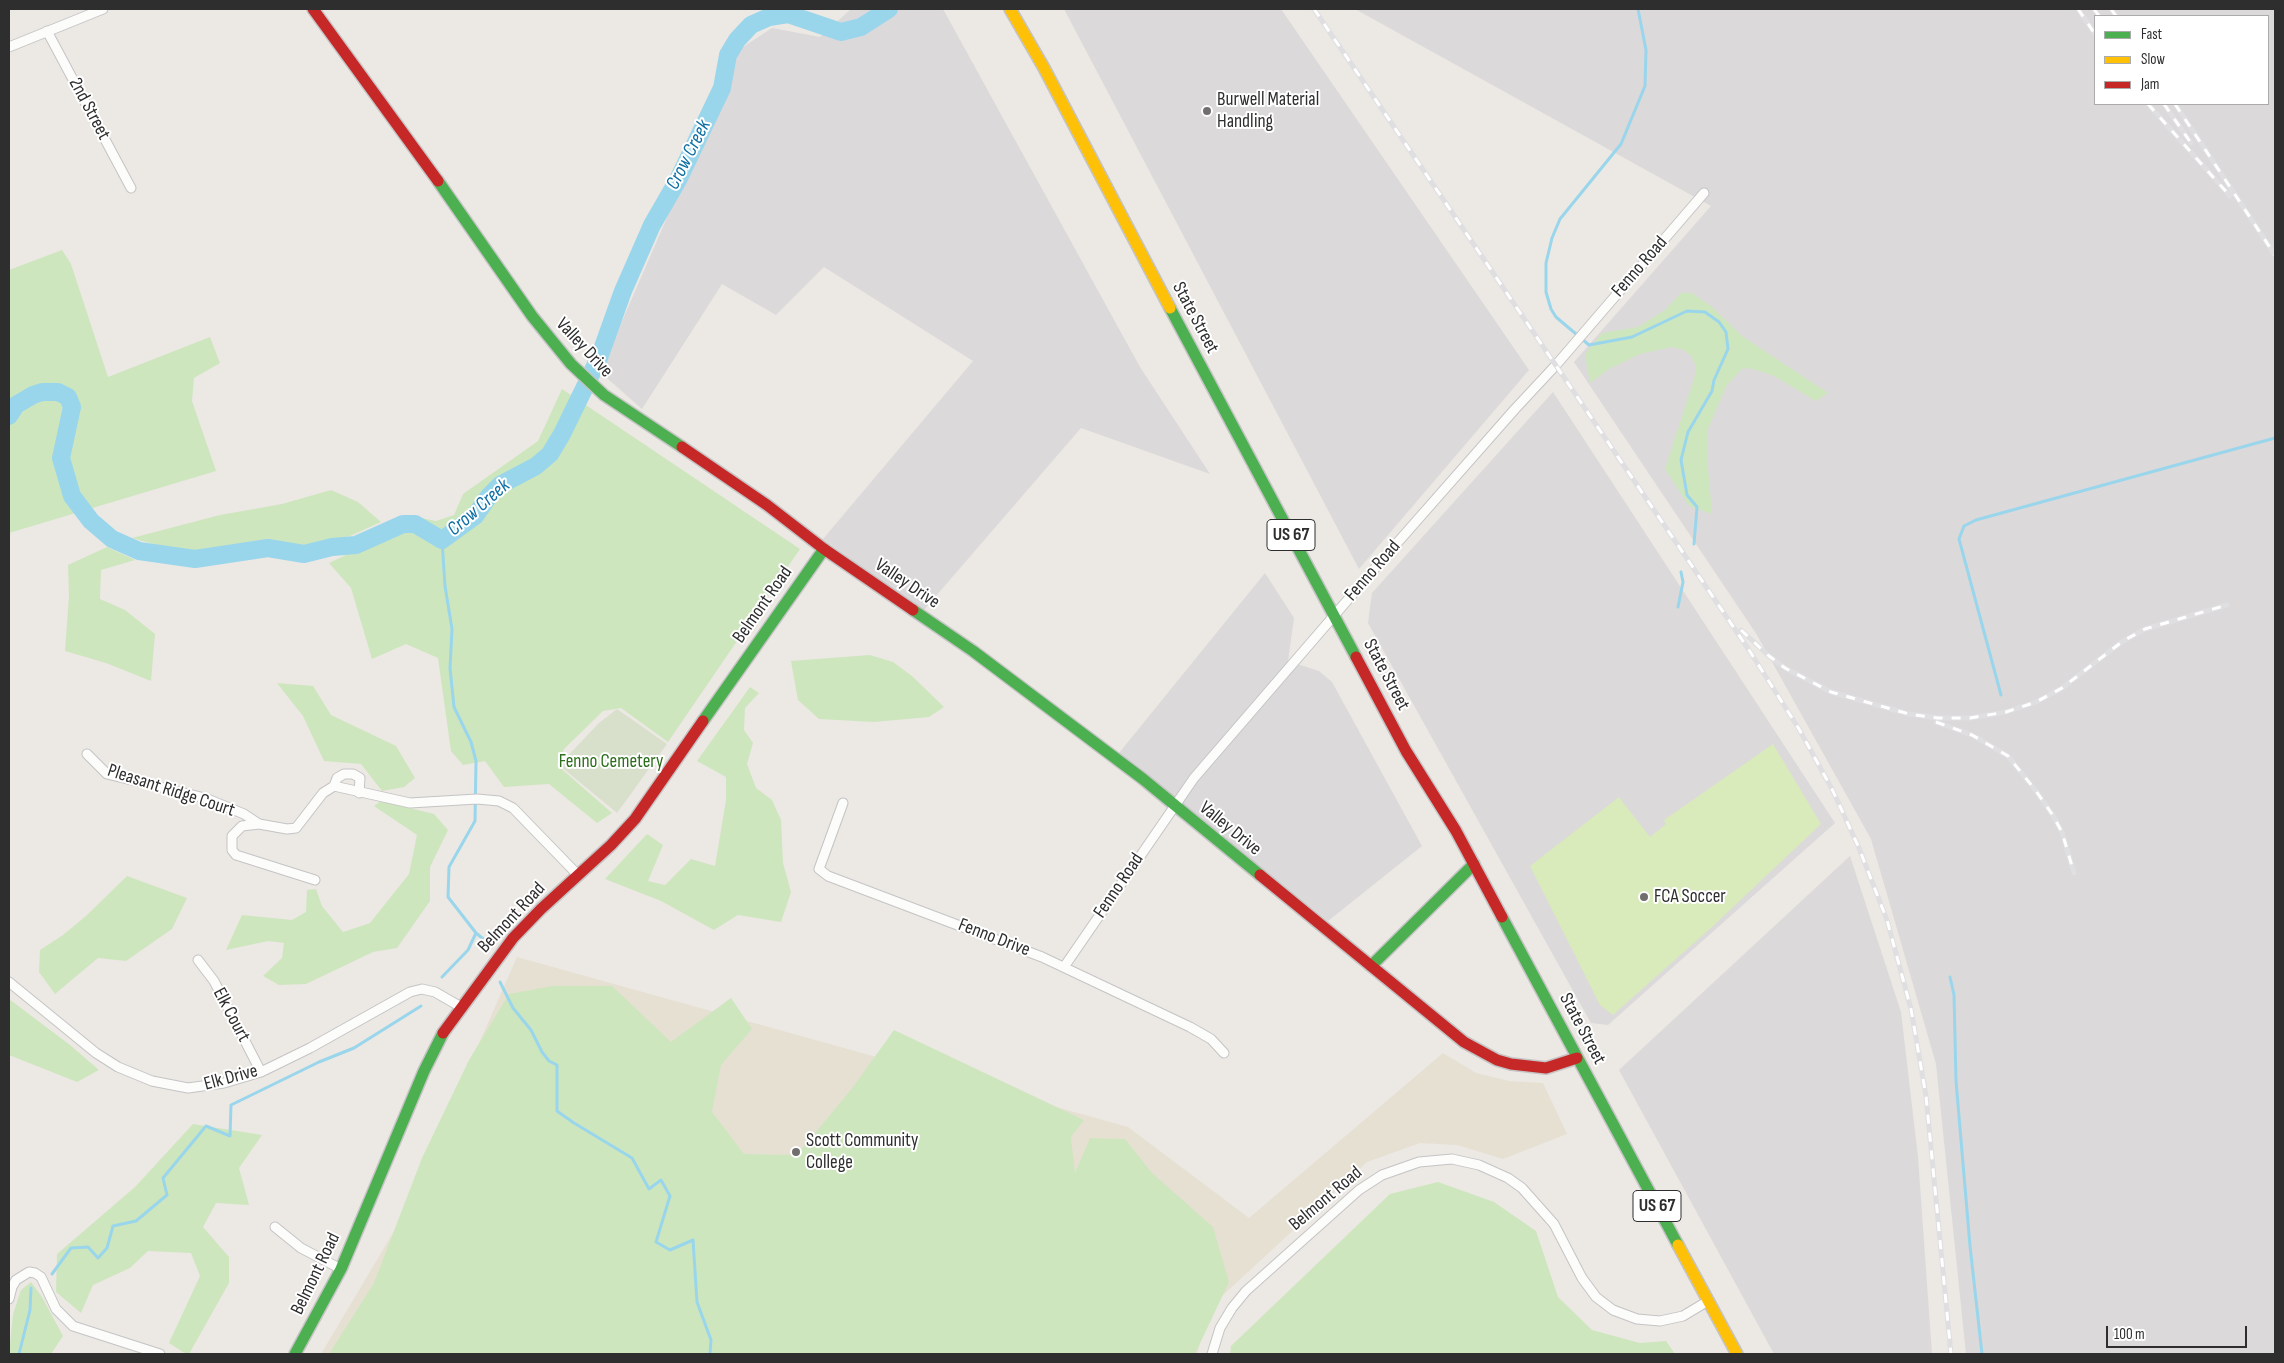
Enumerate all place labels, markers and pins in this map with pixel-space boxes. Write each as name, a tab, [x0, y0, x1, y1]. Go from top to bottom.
place label: Burwell Material Handling	[1217, 89, 1319, 133]
marker: Burwell Material Handling	[1201, 105, 1213, 117]
place label: FCA Soccer	[1654, 886, 1726, 908]
marker: FCA Soccer	[1638, 891, 1650, 903]
place label: Scott Community College	[806, 1130, 918, 1174]
marker: Scott Community College	[790, 1146, 802, 1158]

